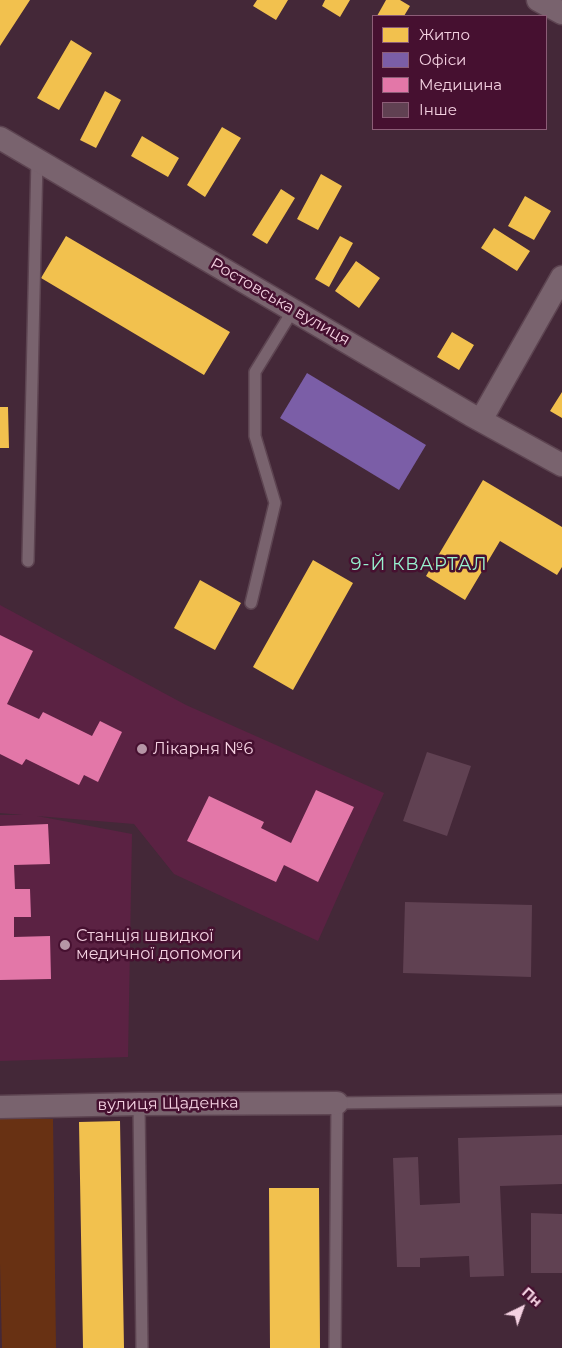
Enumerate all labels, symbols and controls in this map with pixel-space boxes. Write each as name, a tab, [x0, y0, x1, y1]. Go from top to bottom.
legend	[372, 15, 547, 130]
text: Житло	[419, 25, 470, 44]
text: Офіси	[419, 50, 466, 69]
text: Медицина	[419, 75, 502, 94]
text: Інше	[419, 100, 457, 119]
street label: Ростовська вулиця	[207, 254, 353, 350]
district label: 9-Й КВАРТАЛ	[349, 554, 489, 576]
place label: Лікарня №6	[153, 739, 253, 759]
marker: Лікарня №6	[135, 742, 149, 756]
place label: Станція швидкої медичної допомоги	[76, 926, 242, 964]
marker: Станція швидкої медичної допомоги	[58, 938, 72, 952]
street label: вулиця Щаденка	[97, 1093, 239, 1115]
north arrow	[497, 1283, 547, 1333]
text: Пн	[518, 1283, 546, 1311]

